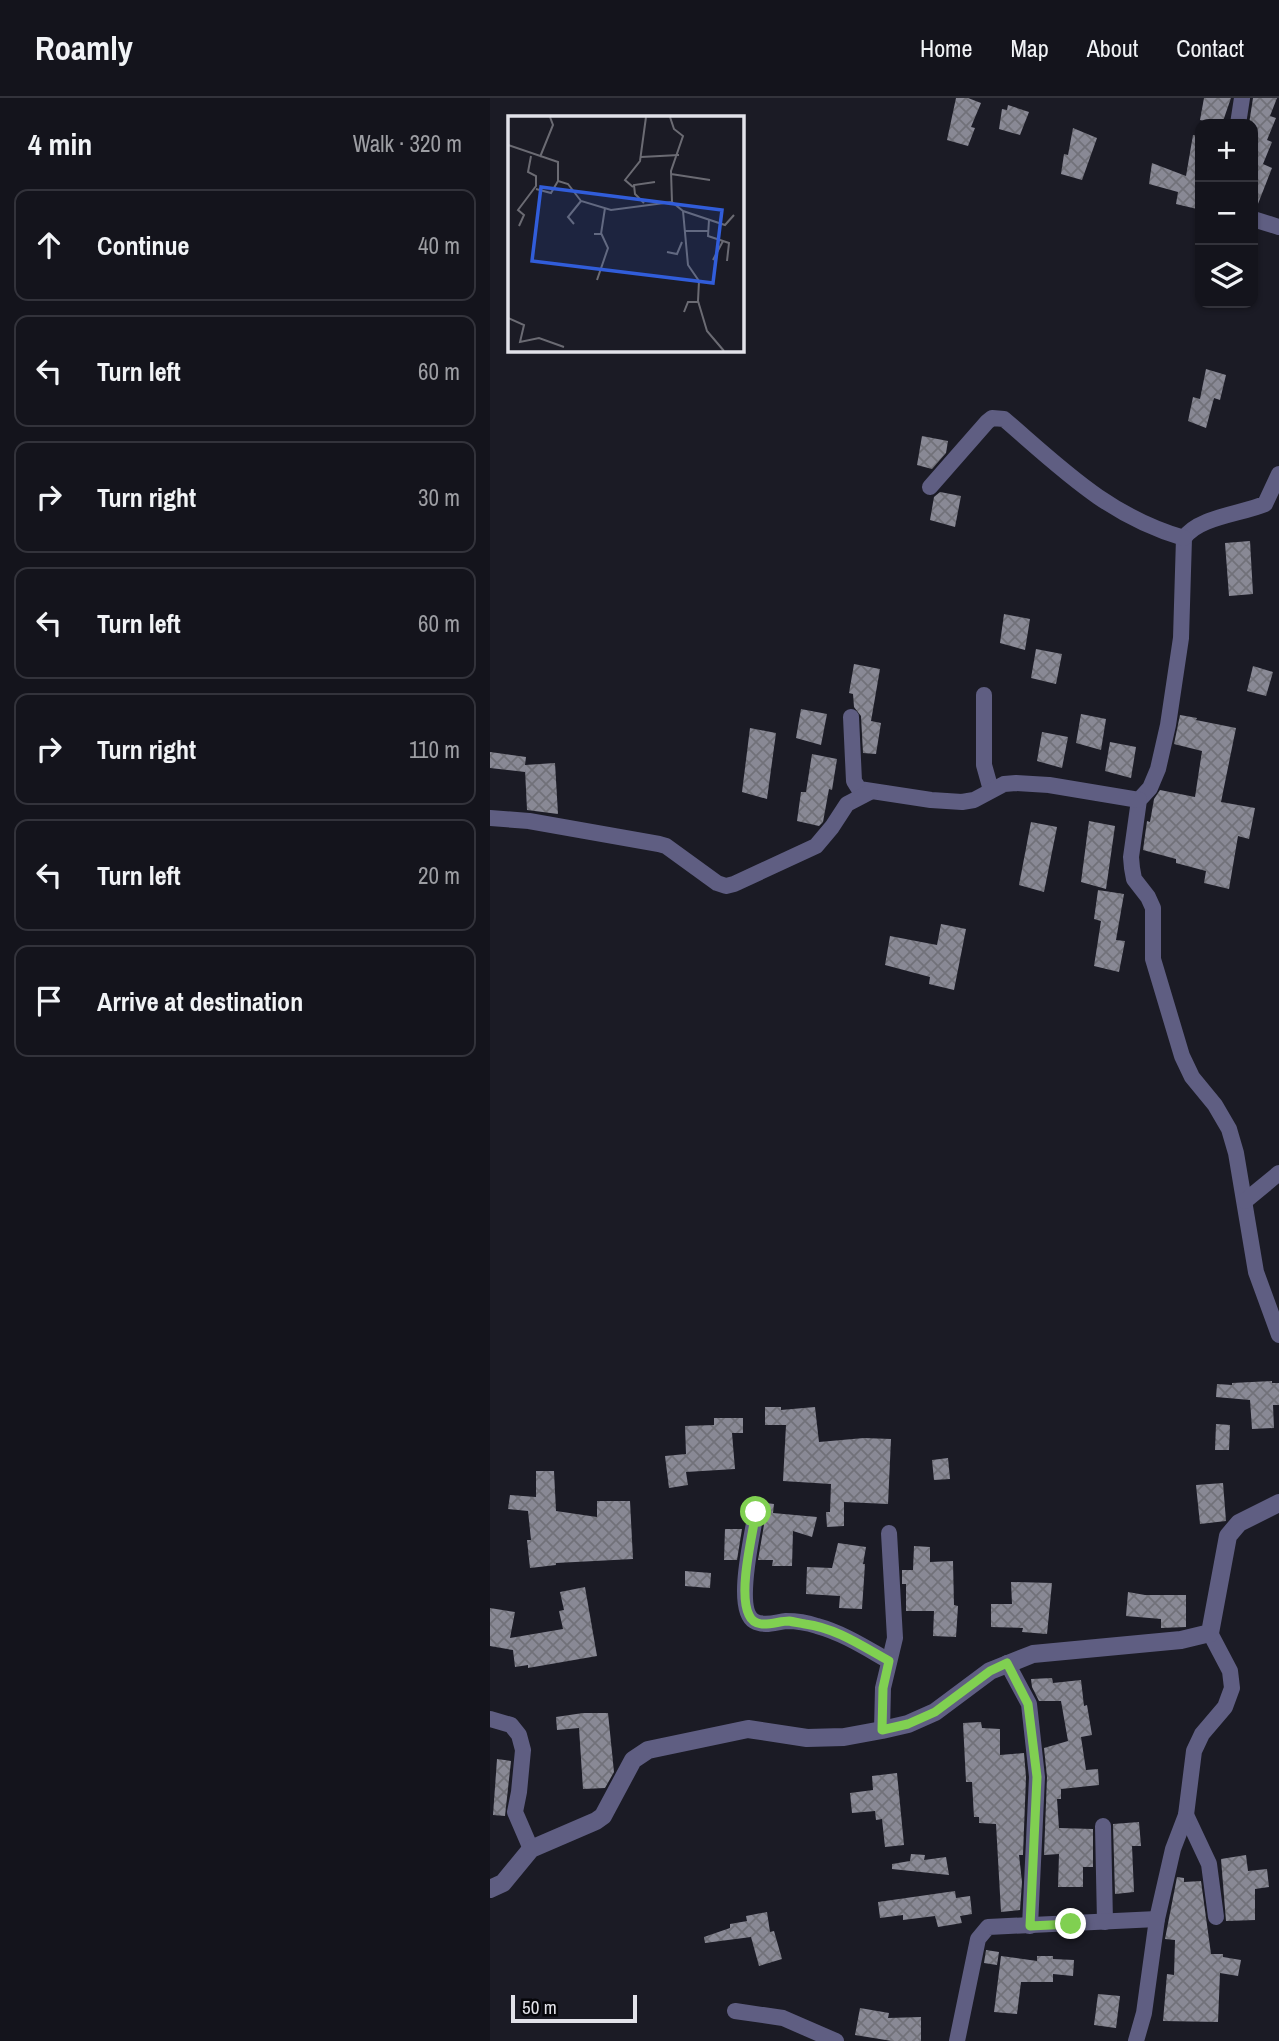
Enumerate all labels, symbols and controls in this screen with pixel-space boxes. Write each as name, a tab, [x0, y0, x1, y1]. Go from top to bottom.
text: Roamly	[35, 26, 133, 70]
text: Home	[920, 32, 972, 64]
text: Map	[1010, 32, 1049, 64]
text: About	[1087, 32, 1138, 64]
text: Contact	[1176, 32, 1244, 64]
inset map	[508, 116, 744, 352]
map controls	[1195, 119, 1258, 308]
button: +	[1195, 119, 1258, 182]
text: 4 min	[28, 124, 92, 164]
text: Walk · 320 m	[353, 128, 462, 159]
button: −	[1195, 182, 1258, 245]
icon: ahead	[30, 226, 68, 264]
text: Continue	[97, 228, 189, 263]
text: 40 m	[418, 230, 460, 261]
button: layers	[1195, 245, 1258, 308]
icon: left	[30, 352, 68, 390]
text: Turn left	[97, 354, 181, 389]
text: 60 m	[418, 356, 460, 387]
icon: right	[30, 478, 68, 516]
text: Turn right	[97, 480, 196, 515]
text: 30 m	[418, 482, 460, 513]
icon: left	[30, 604, 68, 642]
text: Turn left	[97, 606, 181, 641]
text: 60 m	[418, 608, 460, 639]
icon: right	[30, 730, 68, 768]
text: Turn right	[97, 732, 196, 767]
text: 110 m	[409, 734, 460, 765]
icon: left	[30, 856, 68, 894]
text: Turn left	[97, 858, 181, 893]
text: 20 m	[418, 860, 460, 891]
icon: arrive	[30, 982, 68, 1020]
text: Arrive at destination	[97, 984, 303, 1019]
route start	[740, 1496, 771, 1527]
route end	[1055, 1908, 1086, 1939]
scale bar	[511, 1992, 637, 2024]
text: 50 m	[522, 1994, 557, 2020]

